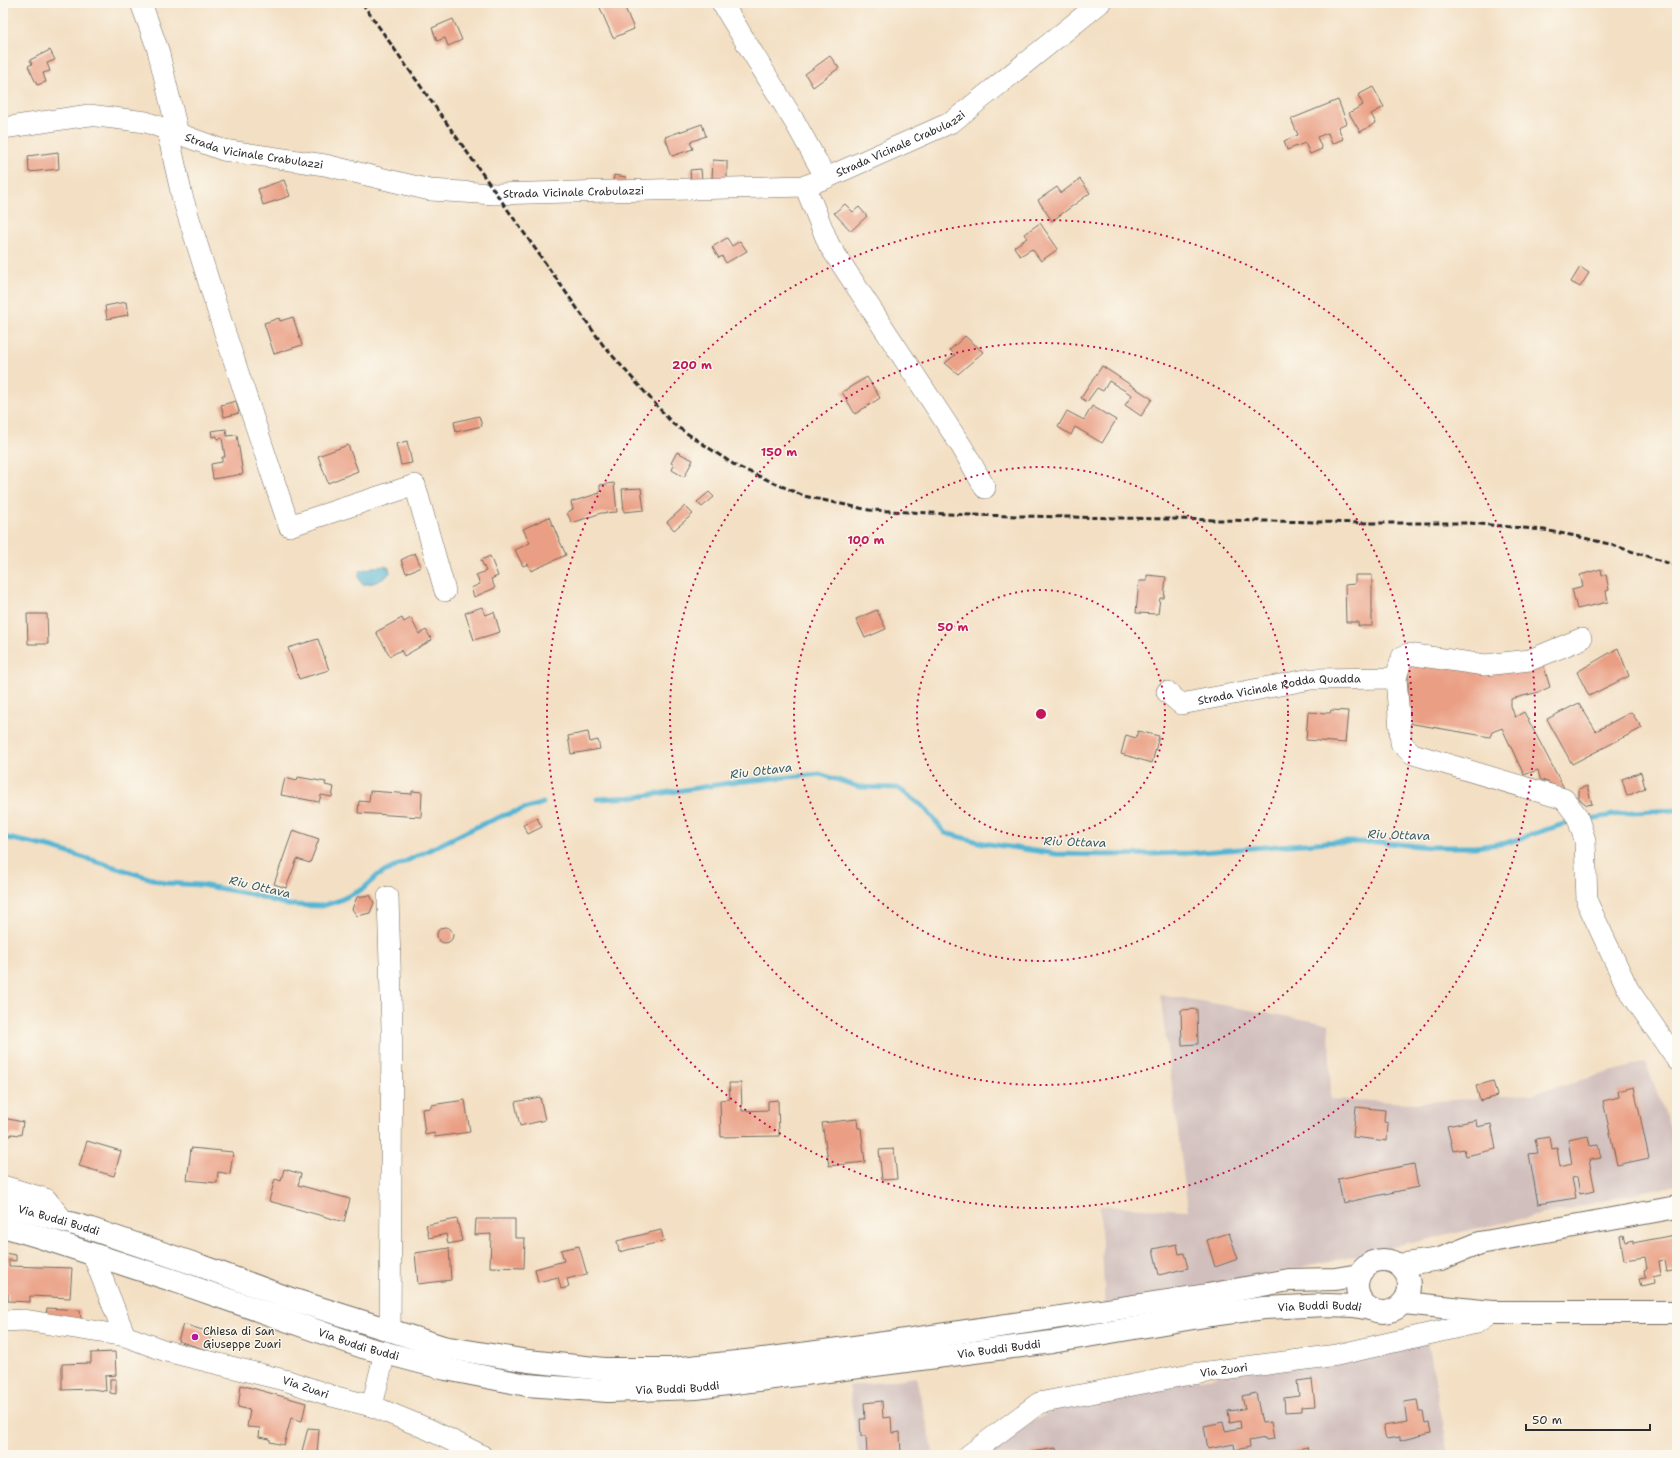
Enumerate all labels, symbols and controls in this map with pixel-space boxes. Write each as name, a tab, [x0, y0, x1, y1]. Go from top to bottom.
street label: Strada Vicinale Crabulazzi	[833, 107, 968, 180]
street label: Strada Vicinale Crabulazzi	[183, 129, 324, 172]
street label: Strada Vicinale Crabulazzi	[503, 183, 644, 201]
text: 200 m	[672, 357, 712, 373]
text: 150 m	[761, 444, 797, 460]
text: 100 m	[848, 532, 885, 548]
text: 50 m	[938, 619, 969, 635]
street label: Strada Vicinale Rodda Quadda	[1196, 671, 1361, 708]
centre of rings	[1034, 707, 1048, 721]
water label: Riu Ottava	[729, 759, 793, 783]
water label: Riu Ottava	[1367, 826, 1431, 844]
water label: Riu Ottava	[1043, 833, 1107, 851]
water label: Riu Ottava	[228, 872, 292, 902]
street label: Via Buddi Buddi	[16, 1201, 102, 1239]
street label: Via Buddi Buddi	[1277, 1297, 1363, 1315]
place label: Chiesa di San Giuseppe Zuari	[203, 1324, 281, 1352]
street label: Via Buddi Buddi	[316, 1324, 401, 1364]
marker: Chiesa di San Giuseppe Zuari	[190, 1332, 200, 1342]
street label: Via Buddi Buddi	[956, 1336, 1042, 1362]
street label: Via Zuari	[1199, 1359, 1249, 1380]
street label: Via Zuari	[281, 1372, 331, 1402]
street label: Via Buddi Buddi	[635, 1378, 720, 1398]
scale bar	[1526, 1406, 1650, 1432]
text: 50 m	[1532, 1412, 1562, 1428]

